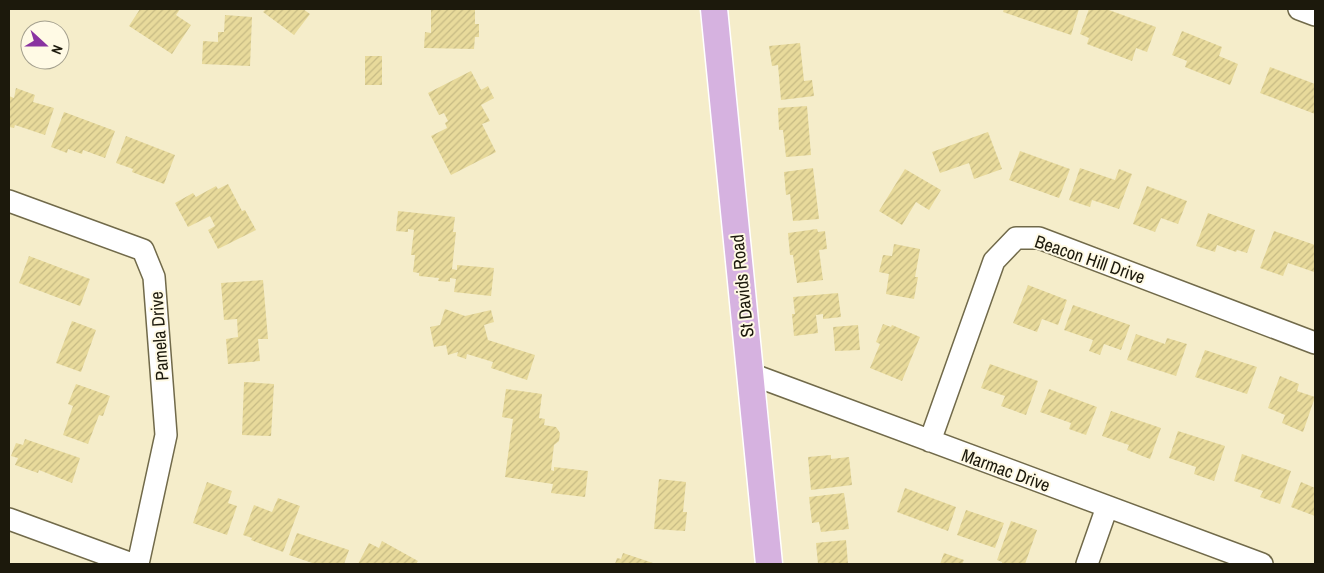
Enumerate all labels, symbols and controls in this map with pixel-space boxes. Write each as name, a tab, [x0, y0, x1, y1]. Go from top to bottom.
north arrow	[20, 20, 70, 70]
text: N	[47, 43, 67, 57]
street label: Beacon Hill Drive	[1032, 228, 1148, 290]
street label: St Davids Road	[724, 233, 760, 339]
street label: Pamela Drive	[143, 291, 175, 381]
street label: Marmac Drive	[958, 442, 1054, 498]

